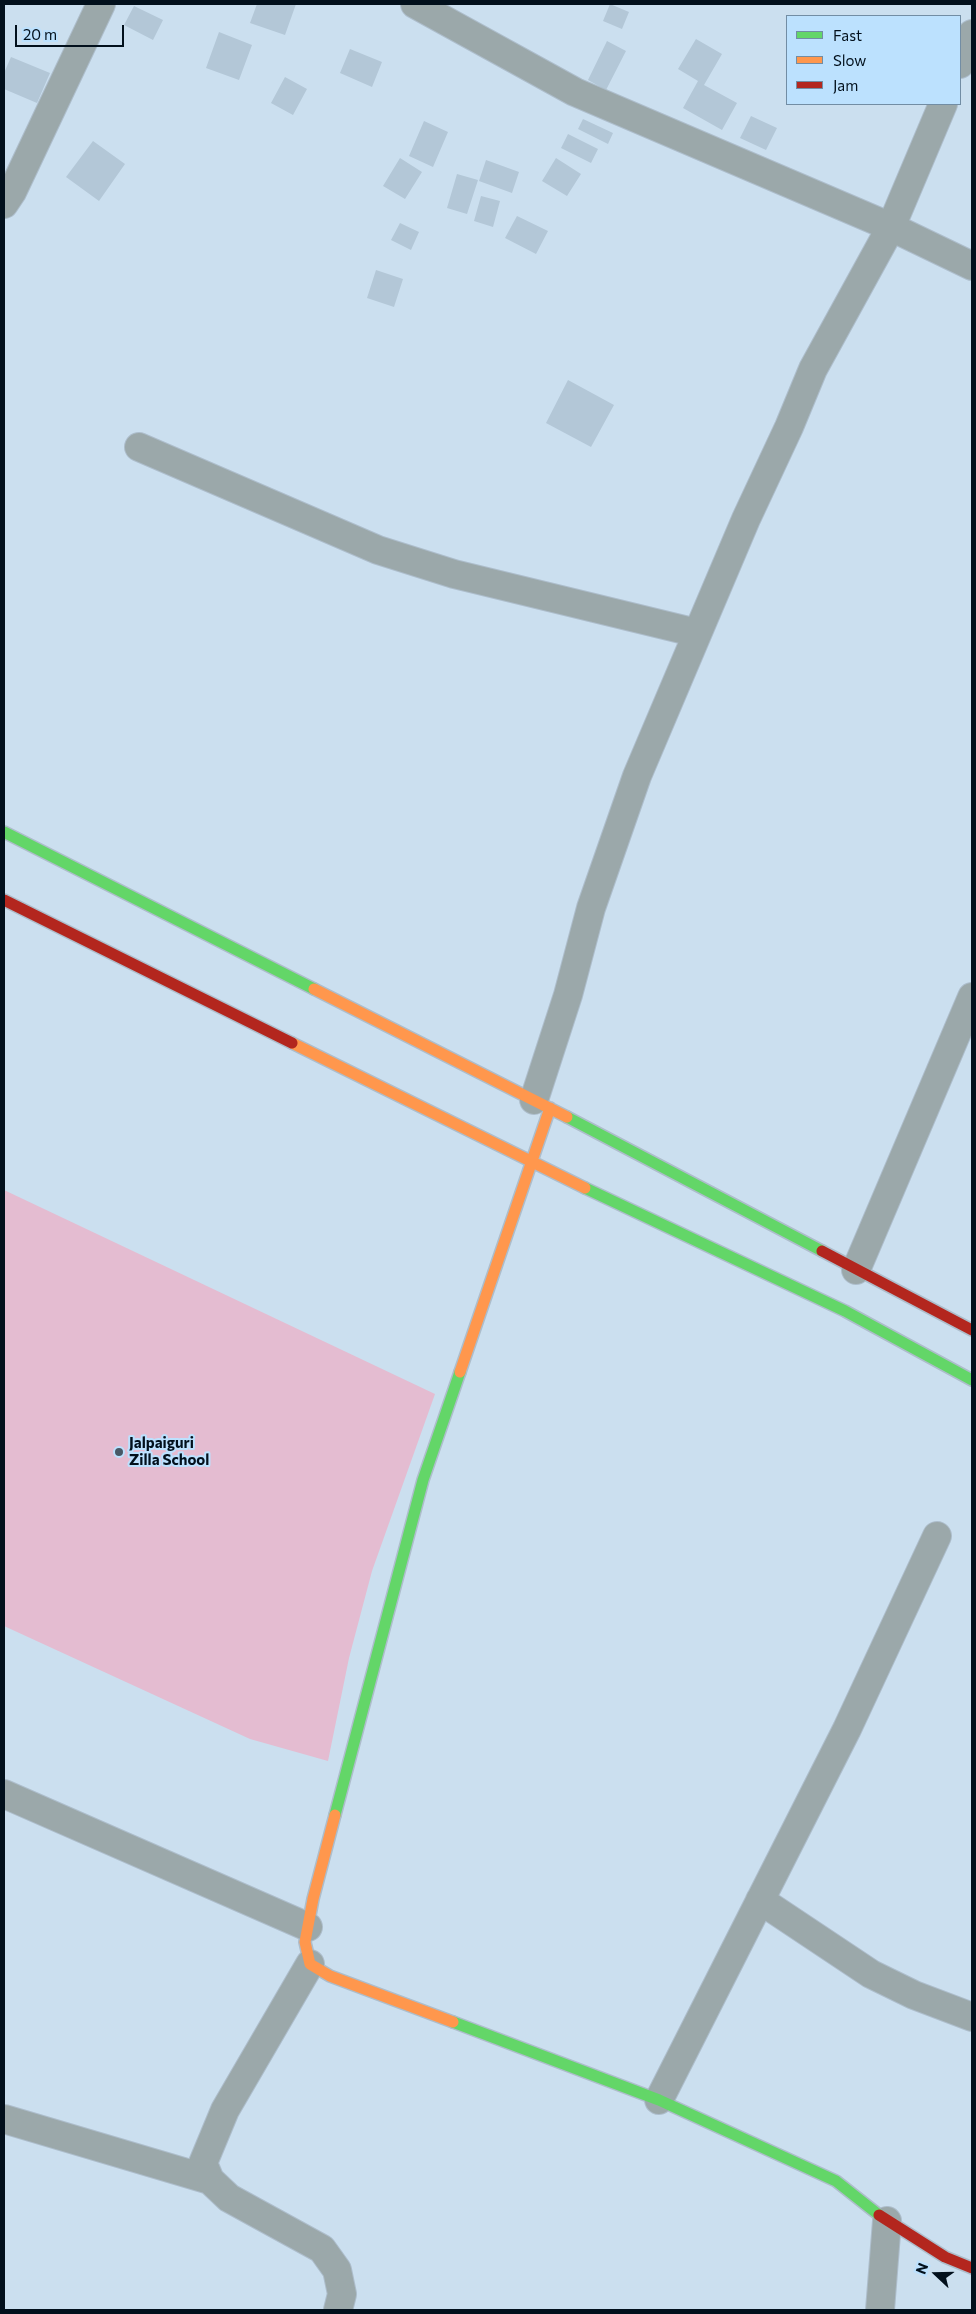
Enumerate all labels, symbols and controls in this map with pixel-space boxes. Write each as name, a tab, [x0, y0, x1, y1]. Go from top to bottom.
scale bar	[18, 15, 126, 47]
legend	[786, 15, 961, 105]
text: 20 m	[23, 25, 57, 43]
text: Fast	[833, 26, 862, 44]
text: Slow	[833, 51, 866, 69]
text: Jam	[833, 76, 858, 94]
place label: Jalpaiguri Zilla School	[129, 1434, 209, 1469]
marker: Jalpaiguri Zilla School	[113, 1446, 125, 1458]
north arrow	[911, 2249, 961, 2299]
text: N	[912, 2260, 931, 2276]

